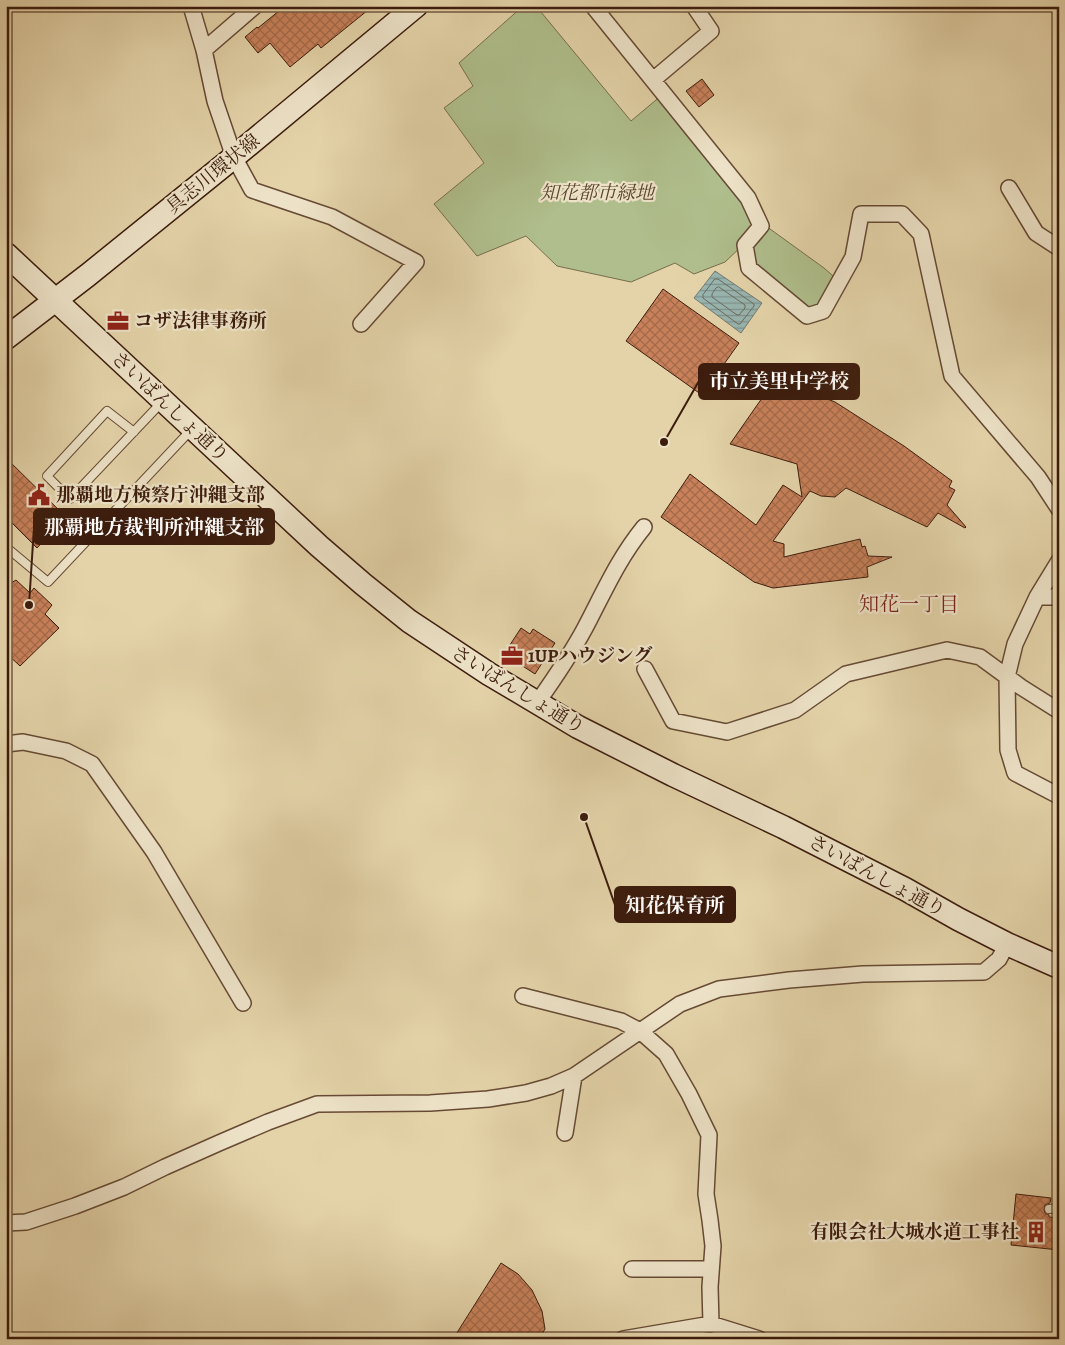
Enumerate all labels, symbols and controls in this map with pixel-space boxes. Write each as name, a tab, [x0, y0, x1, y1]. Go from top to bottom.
street label: 具志川環状線	[161, 128, 265, 220]
park label: 知花都市緑地	[540, 180, 656, 206]
office icon: コザ法律事務所	[105, 308, 131, 334]
place label: コザ法律事務所	[134, 308, 267, 334]
street label: さいばんしょ通り	[106, 346, 234, 468]
callout: 市立美里中学校	[699, 364, 859, 399]
text: 市立美里中学校	[709, 368, 849, 395]
public building icon: 那覇地方検察庁沖縄支部	[26, 482, 52, 508]
place label: 那覇地方検察庁沖縄支部	[56, 482, 265, 508]
callout: 那覇地方裁判所沖縄支部	[34, 509, 274, 544]
text: 那覇地方裁判所沖縄支部	[44, 514, 264, 541]
district label: 知花一丁目	[859, 591, 959, 618]
street label: さいばんしょ通り	[446, 640, 590, 740]
office icon: 1UPハウジング	[499, 643, 525, 669]
place label: 1UPハウジング	[528, 643, 653, 669]
street label: さいばんしょ通り	[804, 829, 950, 923]
callout: 知花保育所	[615, 887, 735, 922]
text: 知花保育所	[625, 892, 725, 919]
place label: 有限会社大城水道工事社	[810, 1219, 1019, 1245]
building icon: 有限会社大城水道工事社	[1023, 1219, 1049, 1245]

